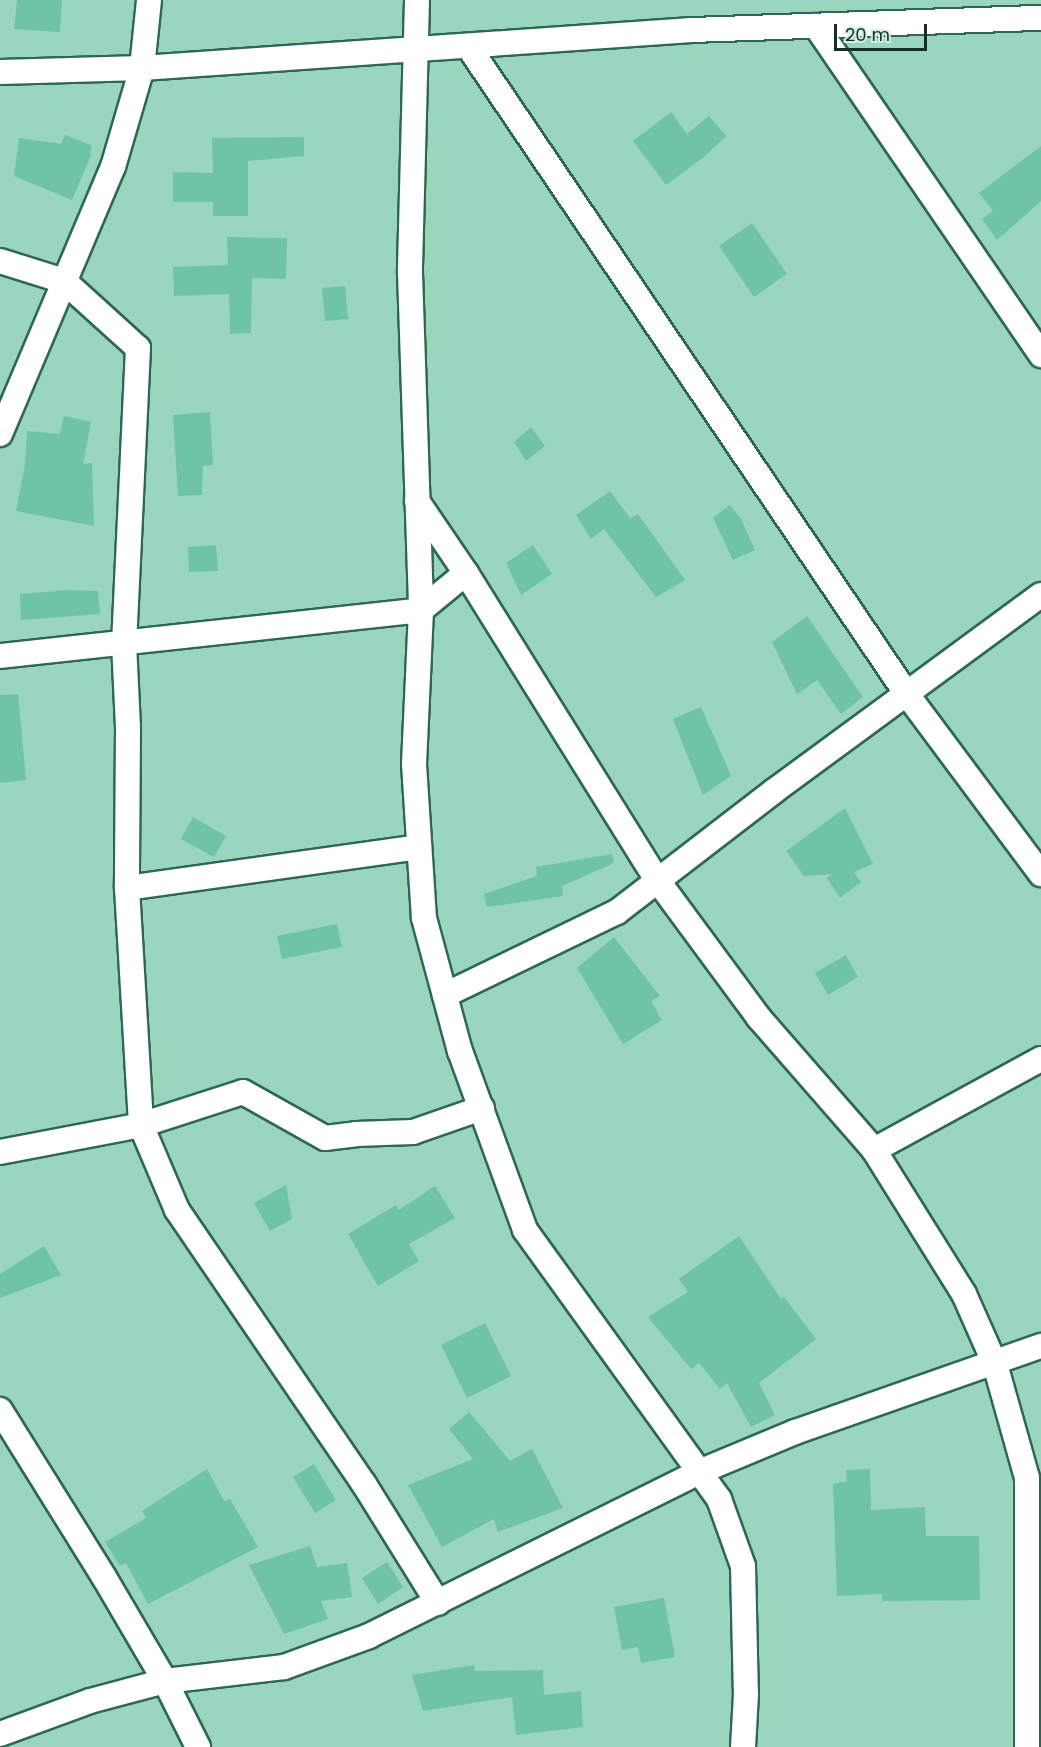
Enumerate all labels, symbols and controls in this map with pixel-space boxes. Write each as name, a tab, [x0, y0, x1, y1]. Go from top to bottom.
scale bar	[837, 12, 930, 50]
text: 20 m	[845, 22, 890, 47]

